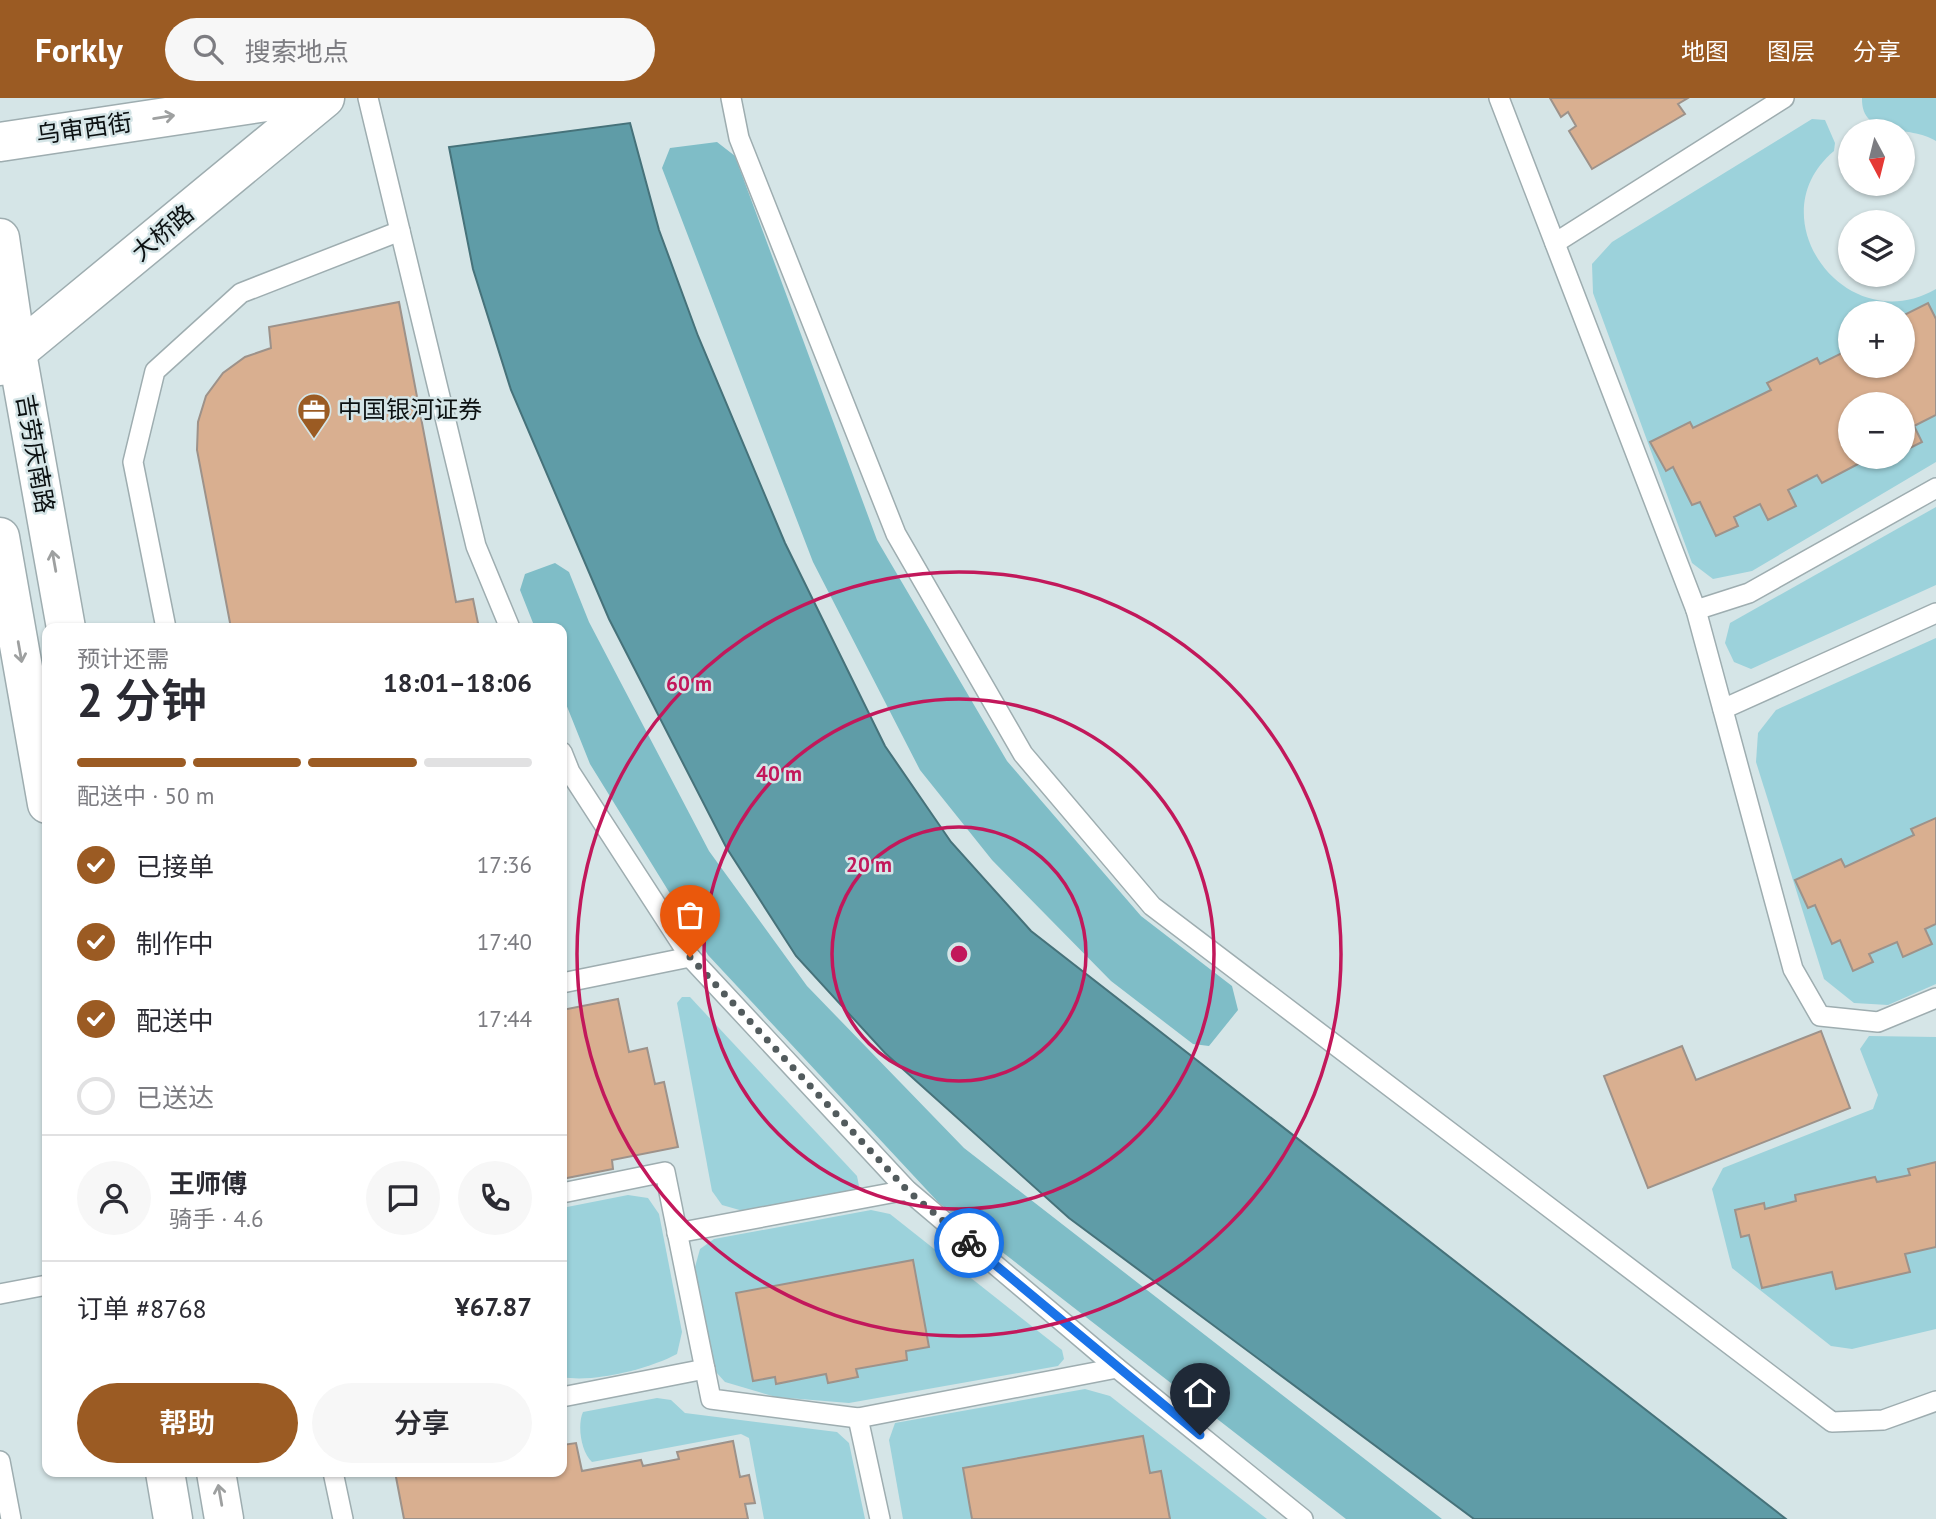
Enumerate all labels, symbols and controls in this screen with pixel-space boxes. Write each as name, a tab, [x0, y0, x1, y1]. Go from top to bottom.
search box	[165, 18, 655, 81]
text: Forkly	[35, 28, 123, 71]
icon: search	[189, 30, 227, 68]
text: 搜索地点	[245, 35, 349, 68]
text: 地图	[1681, 36, 1729, 67]
text: 图层	[1767, 36, 1815, 67]
text: 分享	[1853, 36, 1901, 67]
street label: 乌审西街	[34, 106, 134, 151]
one-way arrow	[153, 111, 175, 124]
north arrow	[1838, 119, 1914, 196]
map controls	[1838, 119, 1915, 469]
street label: 大桥路	[125, 198, 200, 268]
button: layers	[1838, 210, 1915, 287]
button: +	[1838, 301, 1915, 378]
office icon: 中国银河证券	[295, 391, 333, 440]
street label: 吉劳庆南路	[10, 392, 61, 516]
button: −	[1838, 392, 1915, 469]
place label: 中国银河证券	[338, 394, 482, 425]
one-way arrow	[47, 550, 60, 573]
one-way arrow	[14, 640, 28, 663]
text: 预计还需	[77, 644, 169, 673]
text: 18:01–18:06	[383, 666, 532, 699]
text: 2 分钟	[77, 670, 207, 730]
text: 60 m	[666, 670, 712, 697]
text: 40 m	[756, 760, 802, 787]
text: 配送中 · 50 m	[77, 781, 214, 810]
icon: check	[77, 846, 115, 884]
text: 已接单	[136, 850, 214, 883]
text: 17:36	[477, 850, 532, 879]
text: 20 m	[846, 851, 892, 878]
pin	[660, 885, 720, 957]
icon: bag	[671, 896, 709, 934]
icon: check	[77, 923, 115, 961]
text: 制作中	[136, 927, 214, 960]
text: 17:40	[477, 927, 532, 956]
centre of rings	[947, 942, 971, 966]
icon: check	[77, 1000, 115, 1038]
text: 配送中	[136, 1004, 214, 1037]
text: 17:44	[477, 1004, 532, 1033]
text: 已送达	[136, 1081, 214, 1114]
button: person	[77, 1161, 151, 1235]
button: chat	[366, 1161, 440, 1235]
button: phone	[458, 1161, 532, 1235]
text: 王师傅	[169, 1167, 247, 1200]
text: 骑手 · 4.6	[169, 1204, 263, 1233]
courier	[934, 1208, 1004, 1278]
icon: bike	[950, 1224, 988, 1262]
text: ¥67.87	[455, 1290, 532, 1323]
text: 订单 #8768	[77, 1292, 207, 1325]
pin	[1170, 1363, 1230, 1435]
icon: home	[1181, 1374, 1219, 1412]
button: 帮助	[77, 1383, 298, 1463]
button: 分享	[312, 1383, 532, 1463]
one-way arrow	[213, 1484, 226, 1507]

